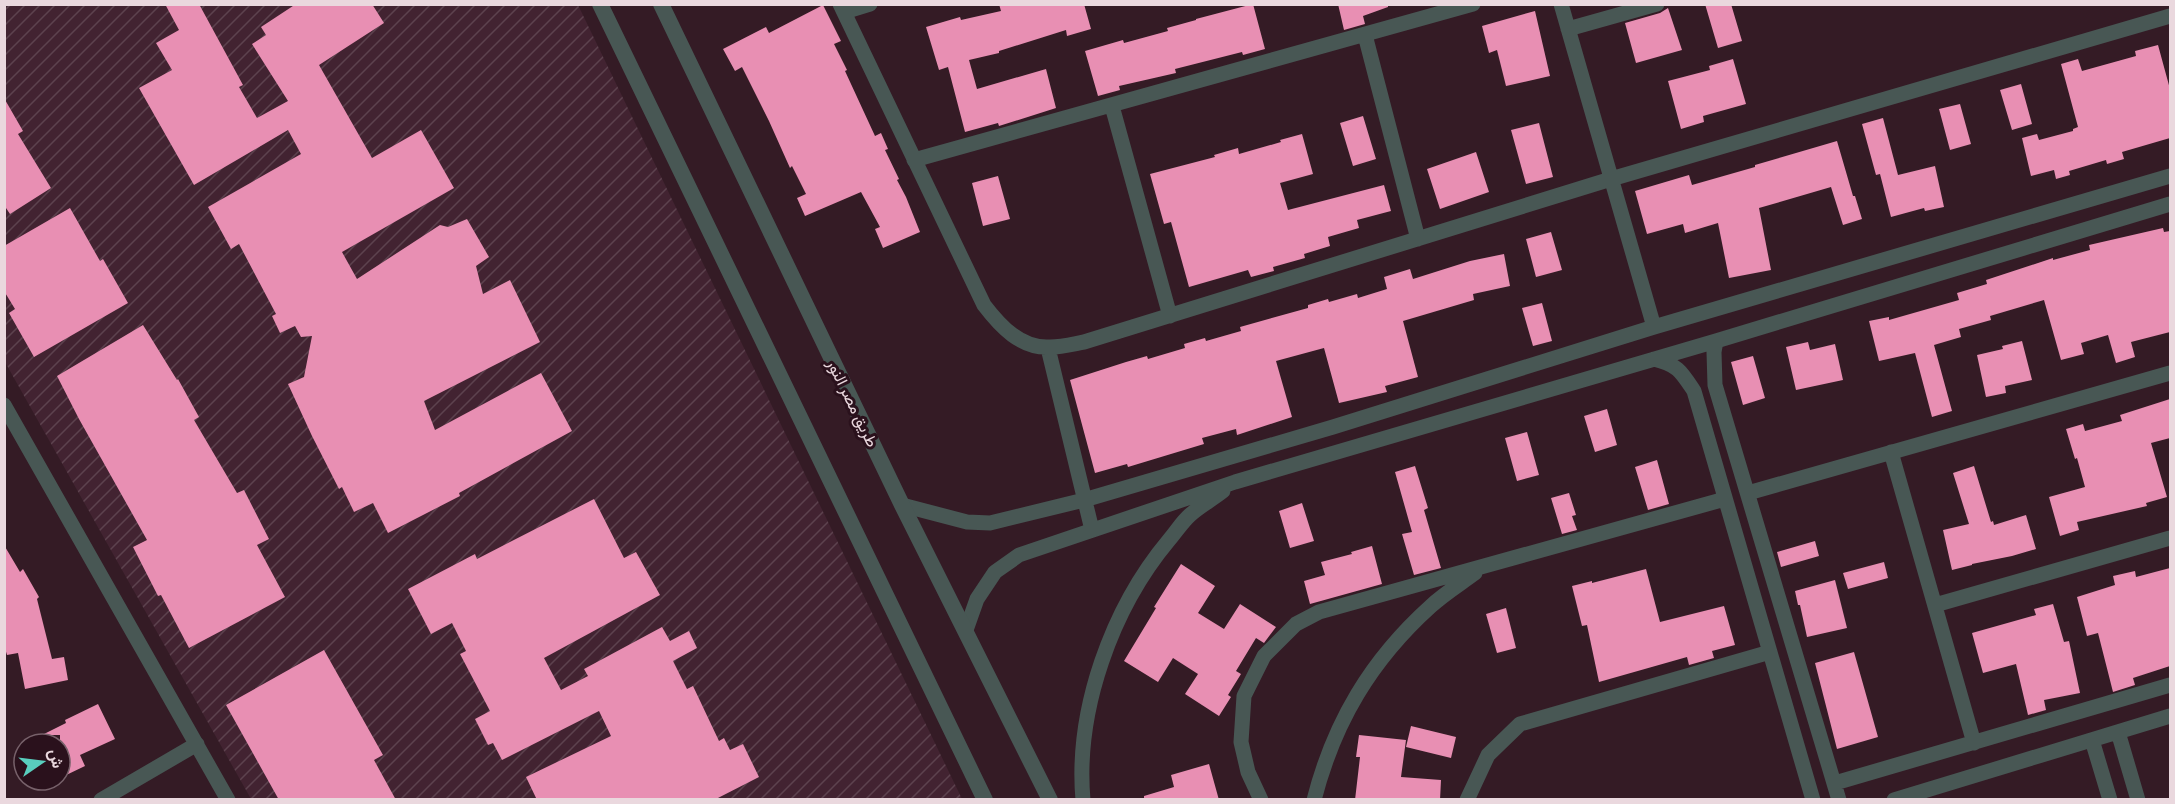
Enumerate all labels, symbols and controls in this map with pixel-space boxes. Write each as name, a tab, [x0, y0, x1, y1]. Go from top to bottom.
street label: طريق مصر النور	[821, 355, 883, 451]
north arrow	[12, 732, 72, 792]
text: ش	[43, 747, 69, 771]

